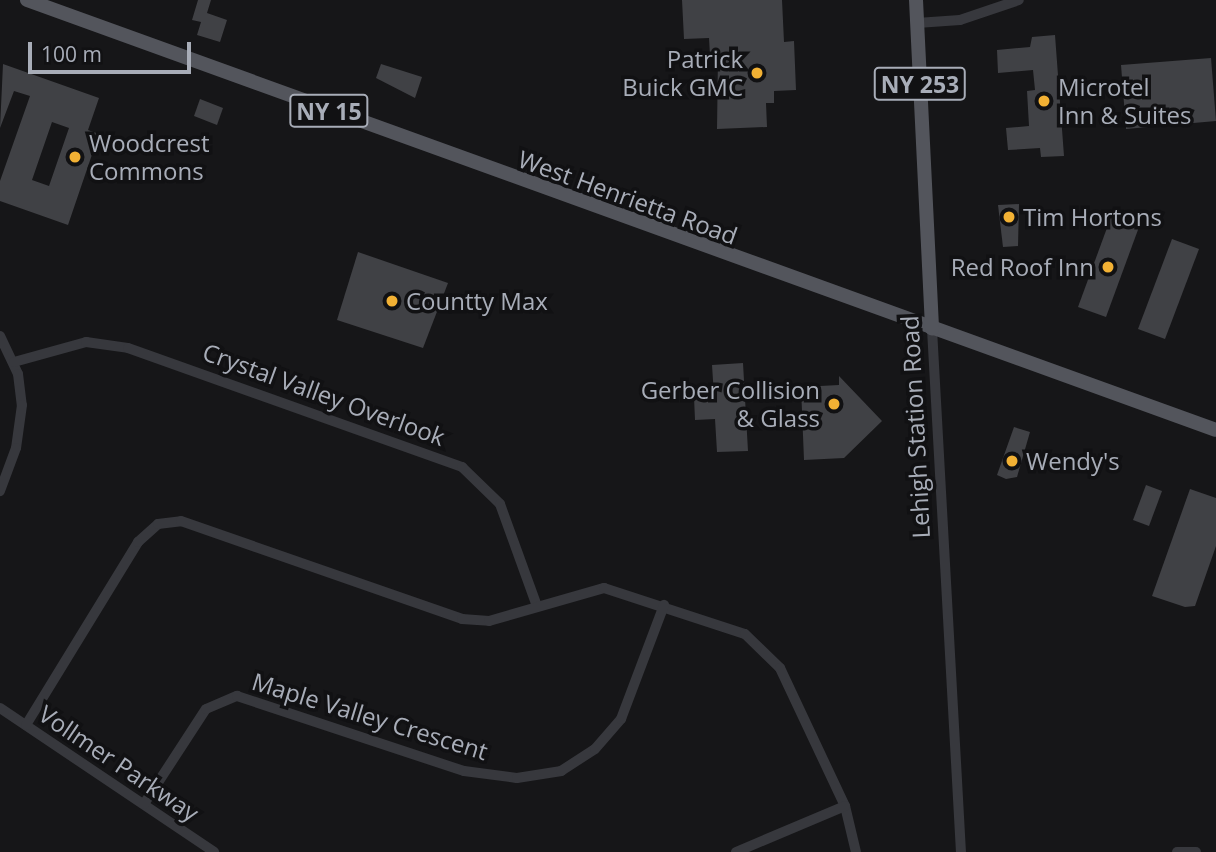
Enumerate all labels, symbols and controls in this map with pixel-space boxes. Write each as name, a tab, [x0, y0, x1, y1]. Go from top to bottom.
scale bar	[32, 28, 194, 72]
text: 100 m	[41, 40, 102, 68]
place label: Patrick Buick GMC	[622, 45, 743, 101]
road number: NY 253	[873, 64, 967, 104]
marker: Patrick Buick GMC	[749, 65, 765, 81]
place label: Microtel Inn & Suites	[1058, 73, 1192, 129]
road number: NY 15	[289, 92, 369, 130]
marker: Microtel Inn & Suites	[1036, 93, 1052, 109]
place label: Woodcrest Commons	[89, 129, 209, 185]
street label: West Henrietta Road	[515, 144, 741, 250]
marker: Woodcrest Commons	[67, 149, 83, 165]
place label: Tim Hortons	[1023, 203, 1162, 231]
marker: Tim Hortons	[1001, 209, 1017, 225]
place label: Red Roof Inn	[951, 253, 1094, 281]
marker: Red Roof Inn	[1100, 259, 1116, 275]
place label: Countty Max	[406, 287, 548, 315]
marker: Countty Max	[384, 293, 400, 309]
street label: Lehigh Station Road	[895, 315, 935, 539]
street label: Crystal Valley Overlook	[199, 337, 449, 451]
place label: Gerber Collision & Glass	[641, 376, 820, 432]
marker: Gerber Collision & Glass	[826, 396, 842, 412]
place label: Wendy's	[1026, 447, 1120, 475]
marker: Wendy's	[1004, 453, 1020, 469]
street label: Maple Valley Crescent	[249, 666, 491, 766]
street label: Vollmer Parkway	[34, 699, 204, 827]

